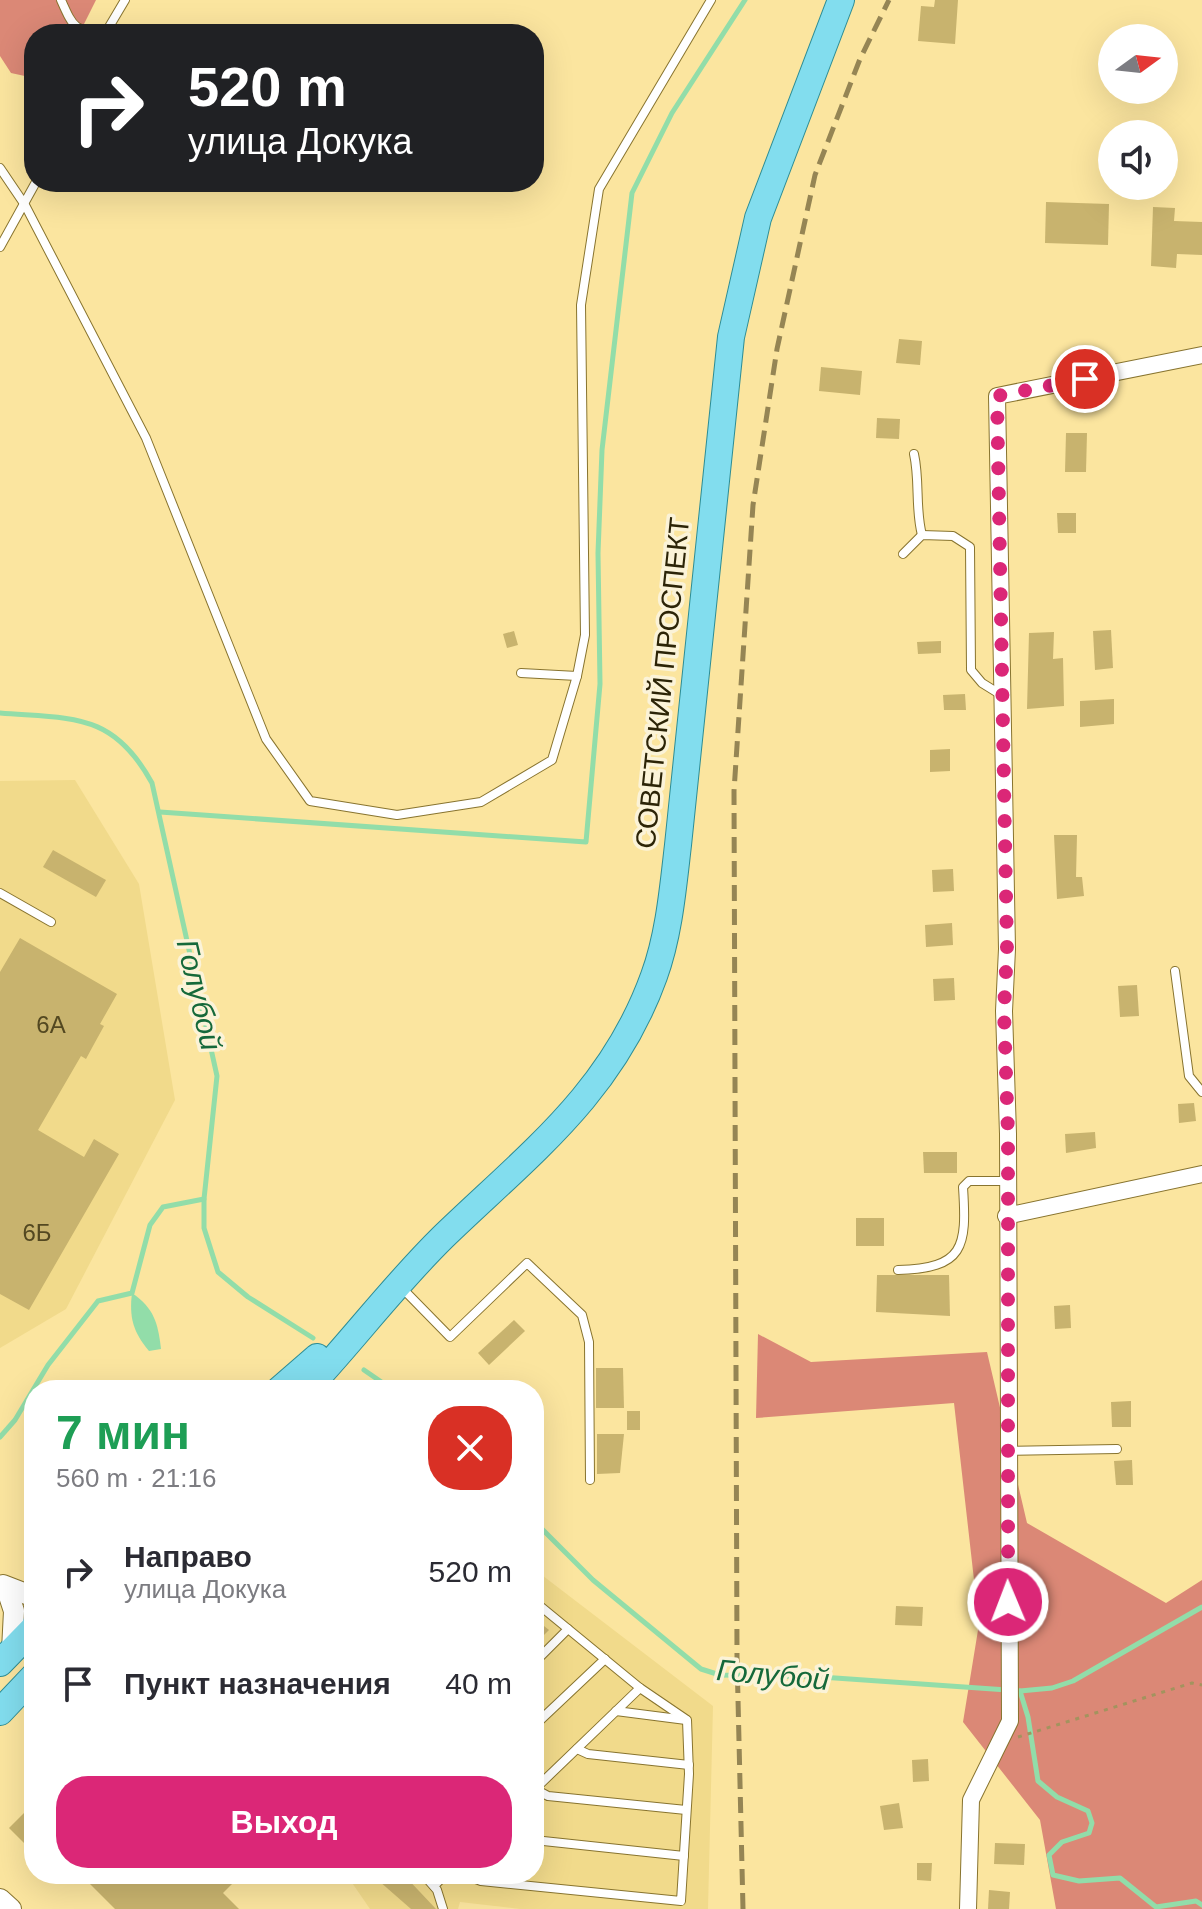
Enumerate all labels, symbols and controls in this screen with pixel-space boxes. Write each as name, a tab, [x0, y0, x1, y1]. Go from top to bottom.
north arrow	[1098, 24, 1178, 104]
map controls	[1098, 24, 1178, 200]
text: 520 m	[188, 55, 347, 118]
icon: right	[56, 56, 160, 160]
button: sound	[1098, 120, 1178, 200]
text: улица Докука	[188, 121, 413, 162]
pin	[1051, 345, 1119, 413]
icon: arrive	[1063, 357, 1107, 401]
street label: СОВЕТСКИЙ ПРОСПЕКТ	[630, 516, 695, 850]
water label: Голубой	[171, 936, 228, 1054]
house number: 6А	[36, 1011, 66, 1038]
house number: 6Б	[22, 1219, 52, 1246]
text: 7 мин	[56, 1406, 190, 1459]
button: close	[428, 1406, 512, 1490]
text: 560 m · 21:16	[56, 1463, 216, 1493]
text: Направо	[124, 1540, 252, 1573]
icon: right	[56, 1550, 100, 1594]
text: 520 m	[429, 1555, 512, 1588]
position arrow	[966, 1560, 1050, 1644]
text: улица Докука	[124, 1574, 286, 1604]
water label: Голубой	[715, 1653, 831, 1696]
icon: arrive	[56, 1662, 100, 1706]
text: Пункт назначения	[124, 1667, 391, 1700]
text: 40 m	[445, 1667, 512, 1700]
button: Выход	[56, 1776, 512, 1868]

